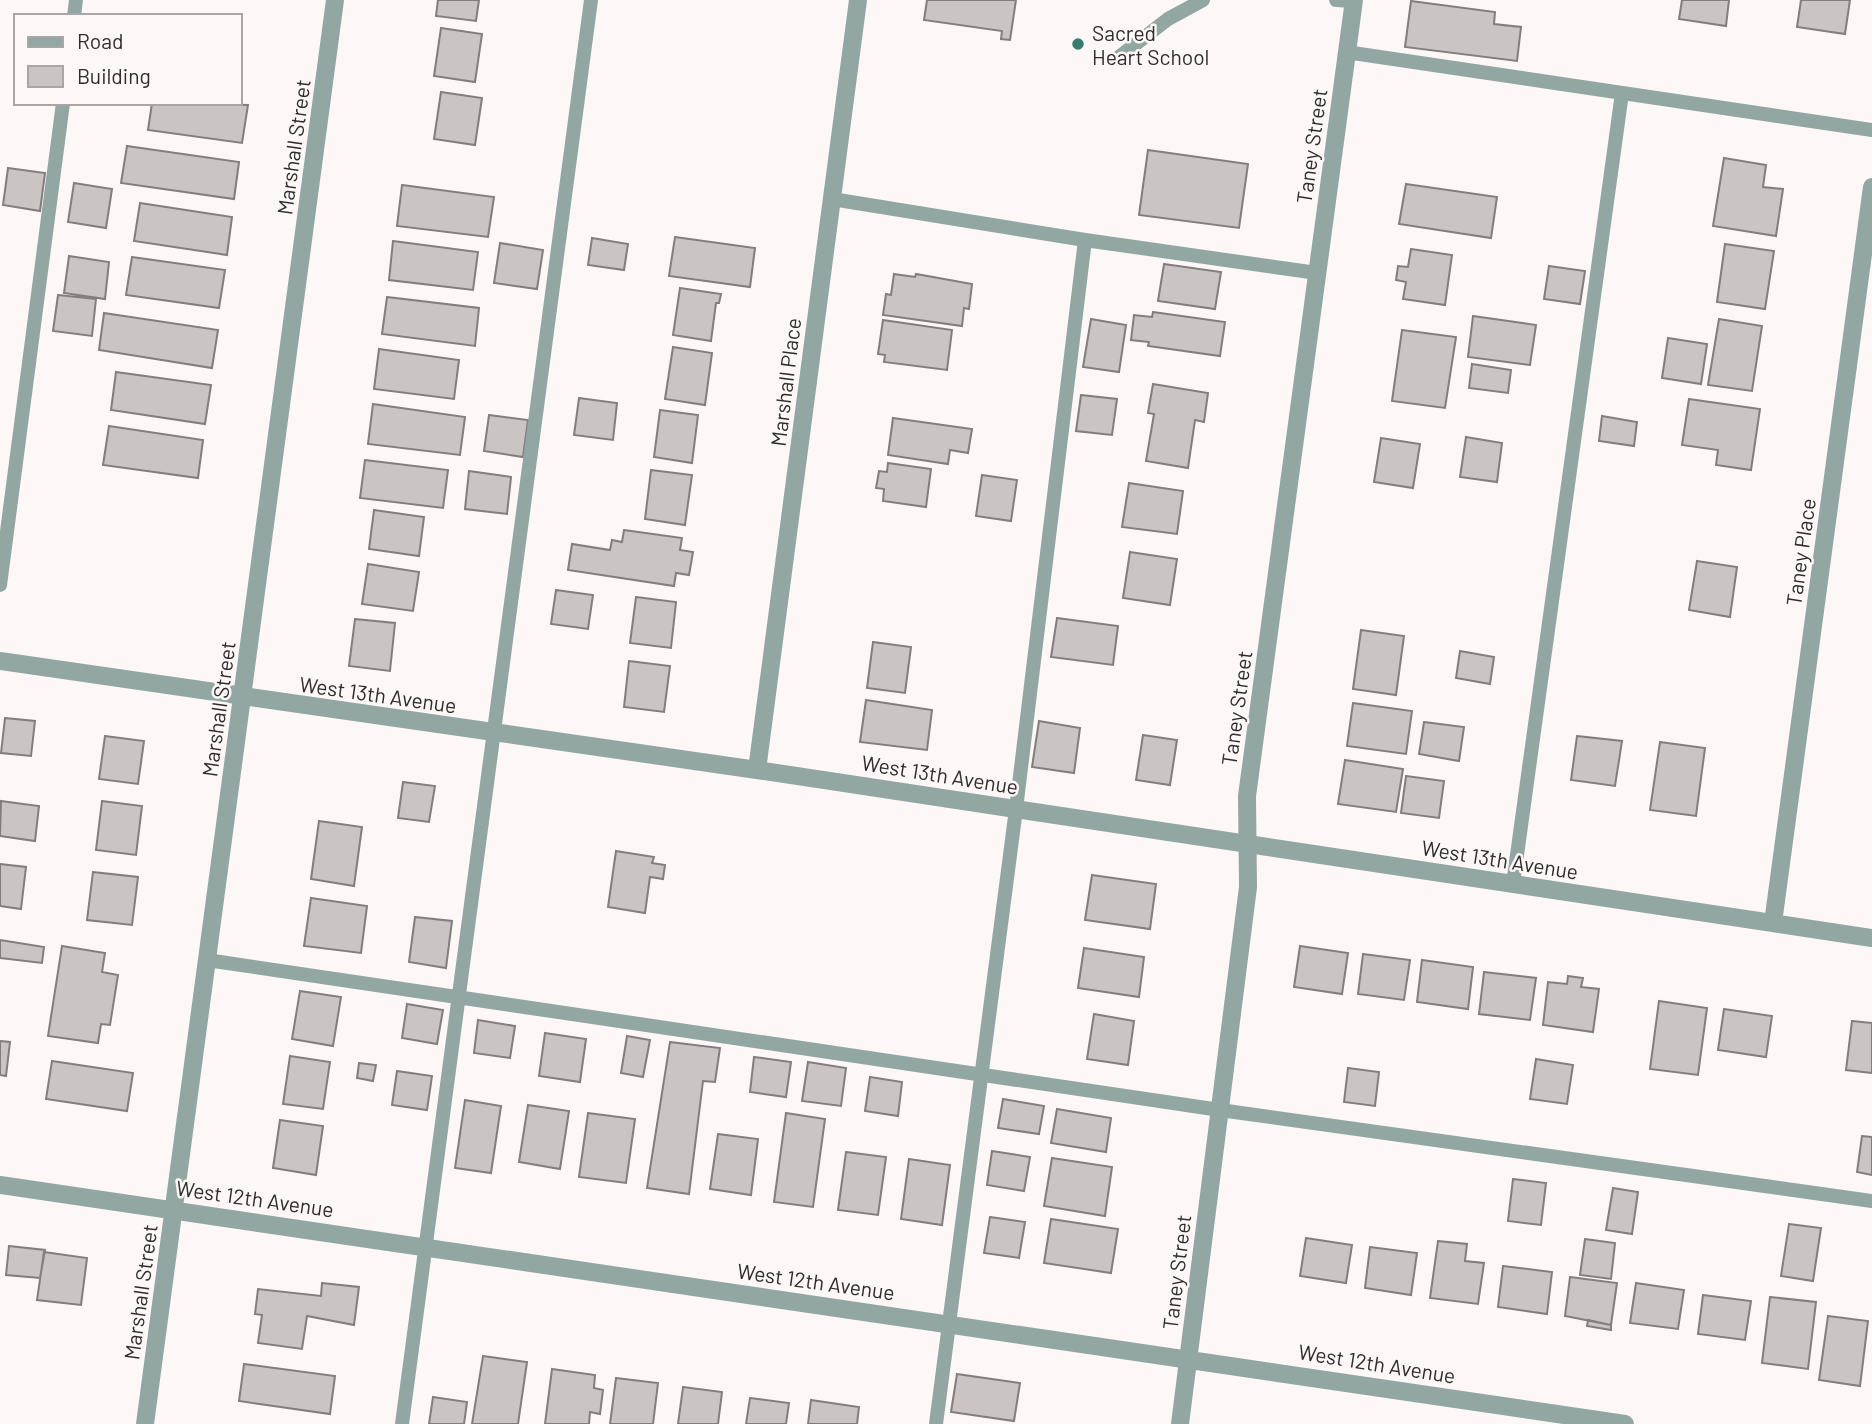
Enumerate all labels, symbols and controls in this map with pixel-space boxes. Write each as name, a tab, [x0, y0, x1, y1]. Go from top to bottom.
legend	[14, 14, 242, 105]
place label: Sacred Heart School	[1092, 20, 1209, 69]
text: Road	[77, 28, 123, 53]
marker: Sacred Heart School	[1070, 36, 1086, 52]
text: Building	[77, 63, 151, 88]
street label: Marshall Street	[271, 78, 315, 216]
street label: Taney Street	[1291, 87, 1331, 205]
street label: Marshall Place	[765, 316, 805, 448]
street label: Taney Place	[1780, 497, 1820, 607]
street label: Marshall Street	[196, 640, 240, 778]
street label: Taney Street	[1216, 649, 1256, 767]
street label: West 13th Avenue	[298, 671, 458, 717]
street label: West 13th Avenue	[860, 749, 1020, 799]
street label: West 13th Avenue	[1420, 834, 1580, 884]
street label: West 12th Avenue	[175, 1175, 335, 1221]
street label: Taney Street	[1157, 1213, 1195, 1331]
street label: Marshall Street	[118, 1223, 162, 1361]
street label: West 12th Avenue	[736, 1258, 896, 1304]
street label: West 12th Avenue	[1297, 1338, 1457, 1388]

